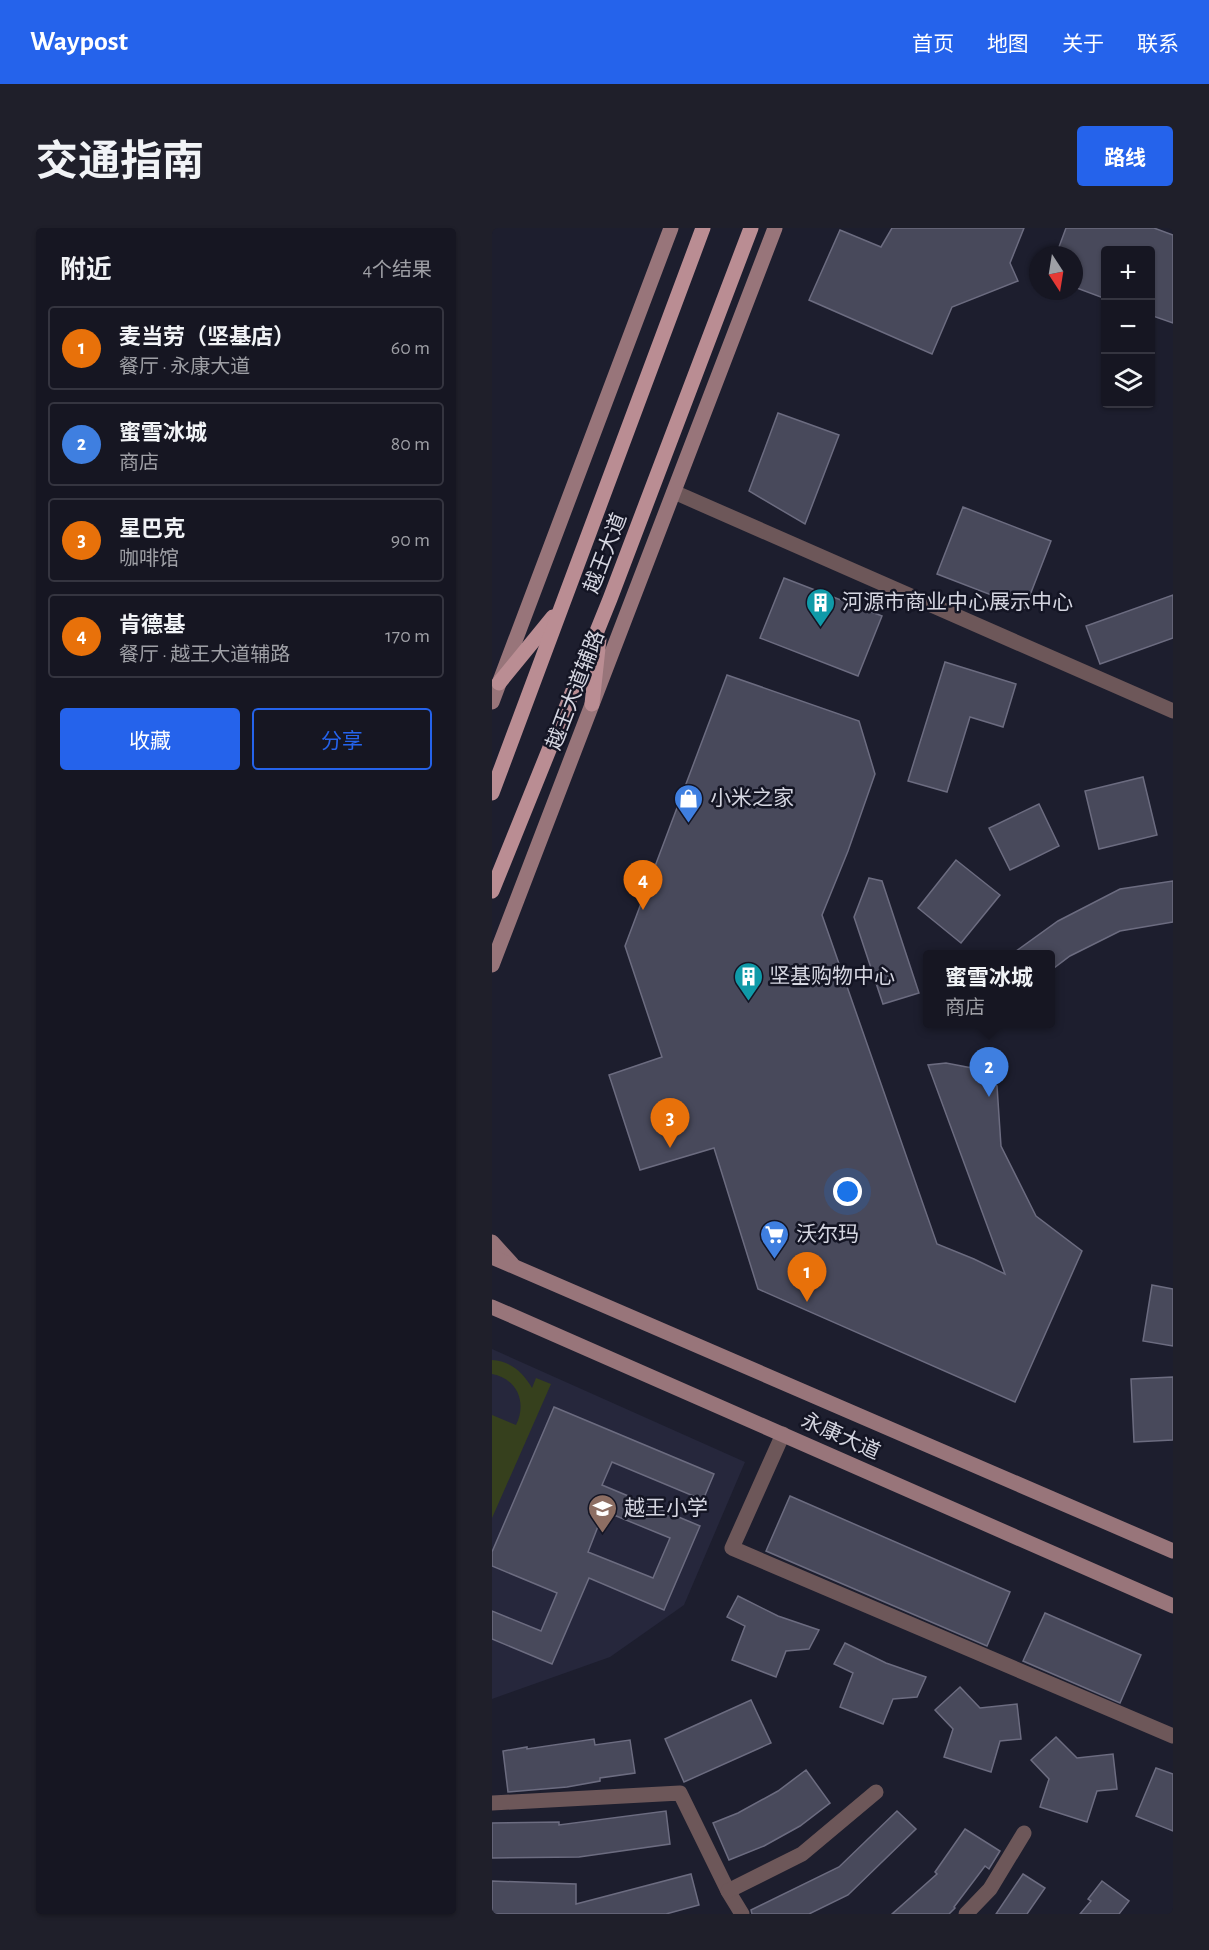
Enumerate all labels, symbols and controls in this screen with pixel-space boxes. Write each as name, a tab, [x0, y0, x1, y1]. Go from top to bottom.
text: Waypost	[30, 28, 128, 56]
text: 首页	[912, 34, 954, 55]
text: 地图	[987, 34, 1029, 55]
text: 关于	[1062, 34, 1104, 55]
text: 联系	[1137, 34, 1179, 55]
button: 路线	[1077, 126, 1173, 186]
text: 交通指南	[36, 141, 204, 183]
north arrow	[1029, 246, 1083, 300]
map controls	[1101, 246, 1155, 408]
button: +	[1101, 246, 1155, 300]
text: 附近	[60, 257, 112, 283]
text: 4个结果	[362, 260, 432, 280]
button: −	[1101, 300, 1155, 354]
text: 麦当劳（坚基店）	[119, 326, 295, 348]
text: 1	[78, 338, 85, 358]
text: 60 m	[391, 338, 430, 358]
button: layers	[1101, 354, 1155, 408]
text: 餐厅 · 永康大道	[119, 357, 250, 377]
text: 蜜雪冰城	[119, 422, 207, 444]
text: 2	[77, 434, 86, 454]
text: 80 m	[391, 434, 430, 454]
text: 商店	[119, 453, 159, 473]
street label: 越王大道	[580, 510, 630, 596]
text: 星巴克	[119, 518, 185, 540]
text: 3	[77, 530, 86, 550]
text: 90 m	[391, 530, 430, 550]
text: 咖啡馆	[119, 549, 179, 569]
building icon: 河源市商业中心展示中心	[805, 586, 837, 628]
place label: 河源市商业中心展示中心	[842, 591, 1073, 613]
text: 肯德基	[119, 614, 185, 636]
text: 4	[76, 626, 87, 646]
text: 170 m	[385, 626, 430, 646]
street label: 越王大道辅路	[542, 627, 608, 753]
text: 餐厅 · 越王大道辅路	[119, 645, 290, 665]
button: 收藏	[60, 708, 240, 770]
button: 分享	[252, 708, 432, 770]
shop icon: 小米之家	[673, 782, 705, 824]
place label: 小米之家	[710, 787, 794, 809]
pin: 4	[624, 860, 662, 910]
popup	[923, 950, 1055, 1028]
building icon: 坚基购物中心	[732, 960, 764, 1002]
place label: 坚基购物中心	[769, 965, 895, 987]
text: 蜜雪冰城	[945, 967, 1033, 989]
text: 商店	[945, 998, 985, 1018]
pin: 2	[970, 1048, 1008, 1097]
pin: 3	[650, 1098, 690, 1148]
your location	[833, 1177, 862, 1206]
supermarket icon: 沃尔玛	[759, 1218, 791, 1260]
place label: 沃尔玛	[796, 1223, 859, 1245]
pin: 1	[788, 1252, 826, 1302]
street label: 永康大道	[798, 1409, 884, 1463]
school or university icon: 越王小学	[587, 1492, 619, 1534]
place label: 越王小学	[624, 1497, 708, 1519]

